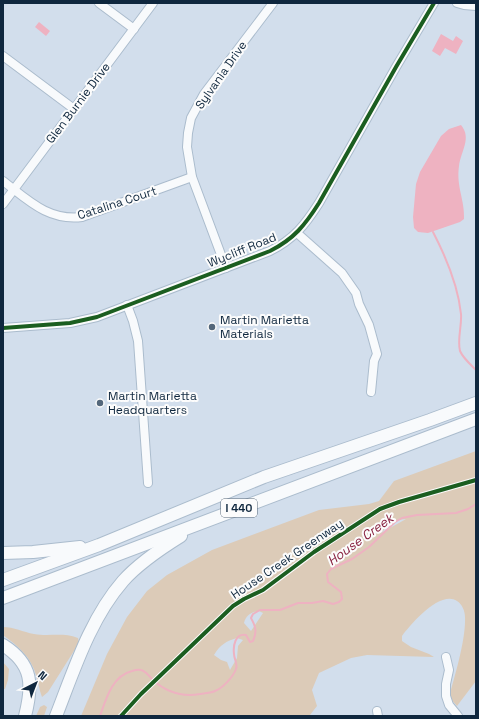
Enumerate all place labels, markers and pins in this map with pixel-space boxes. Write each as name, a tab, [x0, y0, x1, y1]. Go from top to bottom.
place label: Martin Marietta Materials	[220, 312, 309, 342]
marker: Martin Marietta Materials	[207, 322, 217, 332]
place label: Martin Marietta Headquarters	[108, 388, 197, 418]
marker: Martin Marietta Headquarters	[95, 398, 105, 408]

